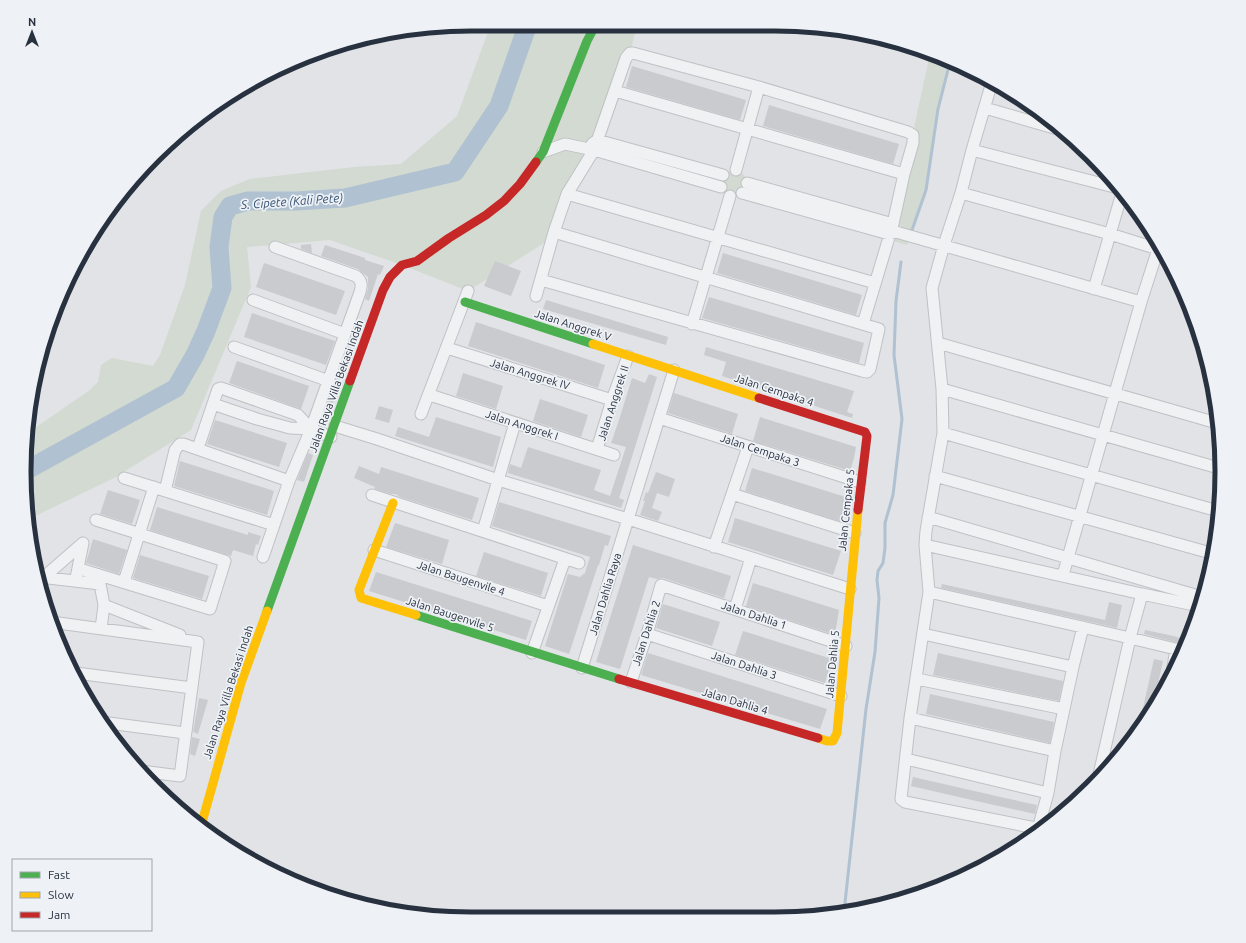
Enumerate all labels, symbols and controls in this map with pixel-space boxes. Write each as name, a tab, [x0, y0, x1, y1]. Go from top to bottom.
north arrow	[12, 12, 52, 52]
text: N	[28, 16, 36, 28]
water label: S. Cipete (Kali Pete)	[240, 191, 344, 212]
street label: Jalan Anggrek V	[533, 307, 613, 343]
street label: Jalan Raya Villa Bekasi Indah	[306, 318, 366, 454]
street label: Jalan Anggrek IV	[489, 356, 571, 392]
street label: Jalan Anggrek II	[595, 364, 631, 442]
street label: Jalan Cempaka 4	[733, 372, 815, 408]
street label: Jalan Anggrek I	[484, 408, 560, 442]
street label: Jalan Cempaka 3	[719, 432, 801, 468]
street label: Jalan Cempaka 5	[836, 468, 856, 552]
street label: Jalan Dahlia Raya	[587, 551, 623, 637]
street label: Jalan Baugenvile 4	[416, 558, 506, 598]
street label: Jalan Baugenvile 5	[405, 594, 495, 634]
street label: Jalan Dahlia 2	[630, 599, 662, 667]
street label: Jalan Dahlia 1	[720, 599, 788, 631]
street label: Jalan Raya Villa Bekasi Indah	[201, 624, 255, 760]
street label: Jalan Dahlia 5	[823, 630, 841, 698]
street label: Jalan Dahlia 3	[710, 649, 778, 681]
street label: Jalan Dahlia 4	[701, 685, 769, 717]
legend	[12, 859, 152, 931]
text: Fast	[48, 868, 70, 881]
text: Slow	[48, 888, 74, 901]
text: Jam	[48, 908, 70, 921]

